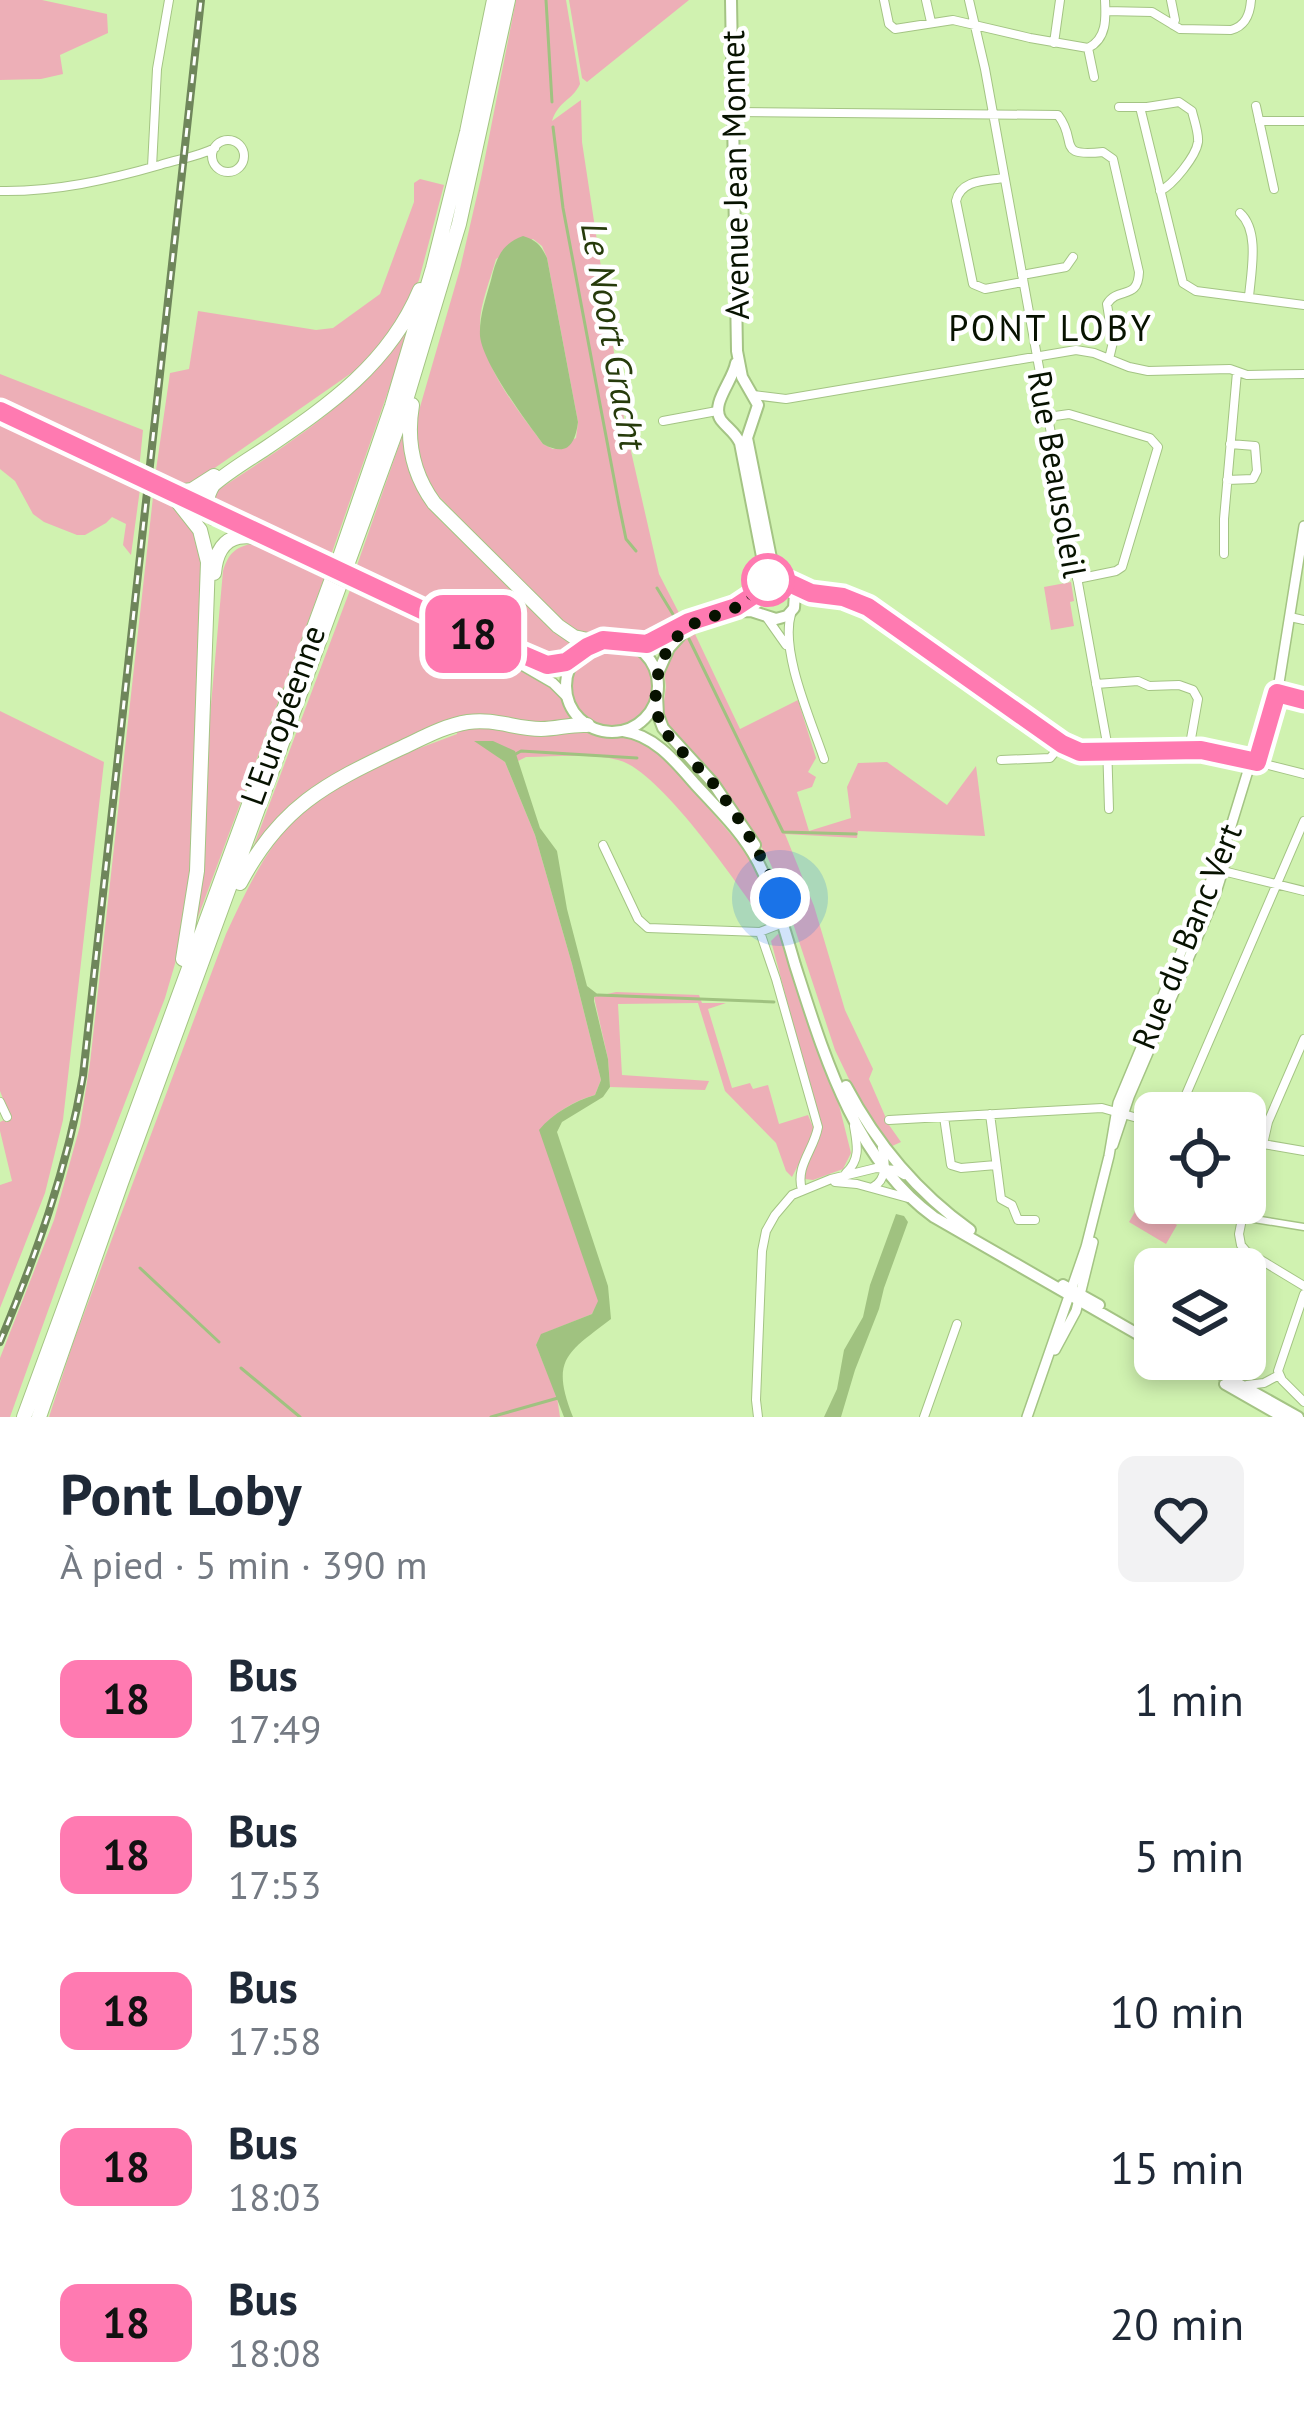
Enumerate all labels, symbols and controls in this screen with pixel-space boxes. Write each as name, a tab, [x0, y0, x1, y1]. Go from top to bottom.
street label: Avenue Jean Monnet	[710, 30, 758, 320]
water label: Le Noort Gracht	[571, 219, 657, 455]
district label: PONT LOBY	[948, 304, 1154, 351]
street label: Rue Beausoleil	[1019, 367, 1097, 581]
unlabelled marker	[743, 555, 793, 605]
line badge: 18	[419, 595, 527, 673]
text: 18	[449, 606, 497, 661]
street label: L'Européenne	[230, 619, 334, 811]
street label: Rue du Banc Vert	[1121, 817, 1251, 1055]
your location	[750, 868, 810, 928]
map controls	[1134, 1092, 1266, 1380]
button: locate	[1134, 1092, 1266, 1224]
button: layers	[1134, 1248, 1266, 1380]
button: heart	[1118, 1456, 1244, 1582]
text: Pont Loby	[60, 1457, 302, 1531]
text: À pied · 5 min · 390 m	[60, 1539, 427, 1590]
text: Bus	[228, 1645, 298, 1703]
text: 1 min	[1134, 1670, 1244, 1728]
text: 18	[102, 1671, 150, 1726]
text: 17:49	[228, 1703, 322, 1754]
text: Bus	[228, 1801, 298, 1859]
text: 5 min	[1134, 1826, 1244, 1884]
text: 18	[102, 1827, 150, 1882]
text: 17:53	[228, 1859, 322, 1910]
text: Bus	[228, 1957, 298, 2015]
text: 10 min	[1110, 1982, 1244, 2040]
text: 18	[102, 1983, 150, 2038]
text: 17:58	[228, 2015, 322, 2066]
text: Bus	[228, 2113, 298, 2171]
text: 15 min	[1110, 2138, 1244, 2196]
text: 18	[102, 2139, 150, 2194]
text: 18:03	[228, 2171, 322, 2222]
text: Bus	[228, 2269, 298, 2327]
text: 20 min	[1110, 2294, 1244, 2352]
text: 18	[102, 2295, 150, 2350]
text: 18:08	[228, 2327, 322, 2378]

